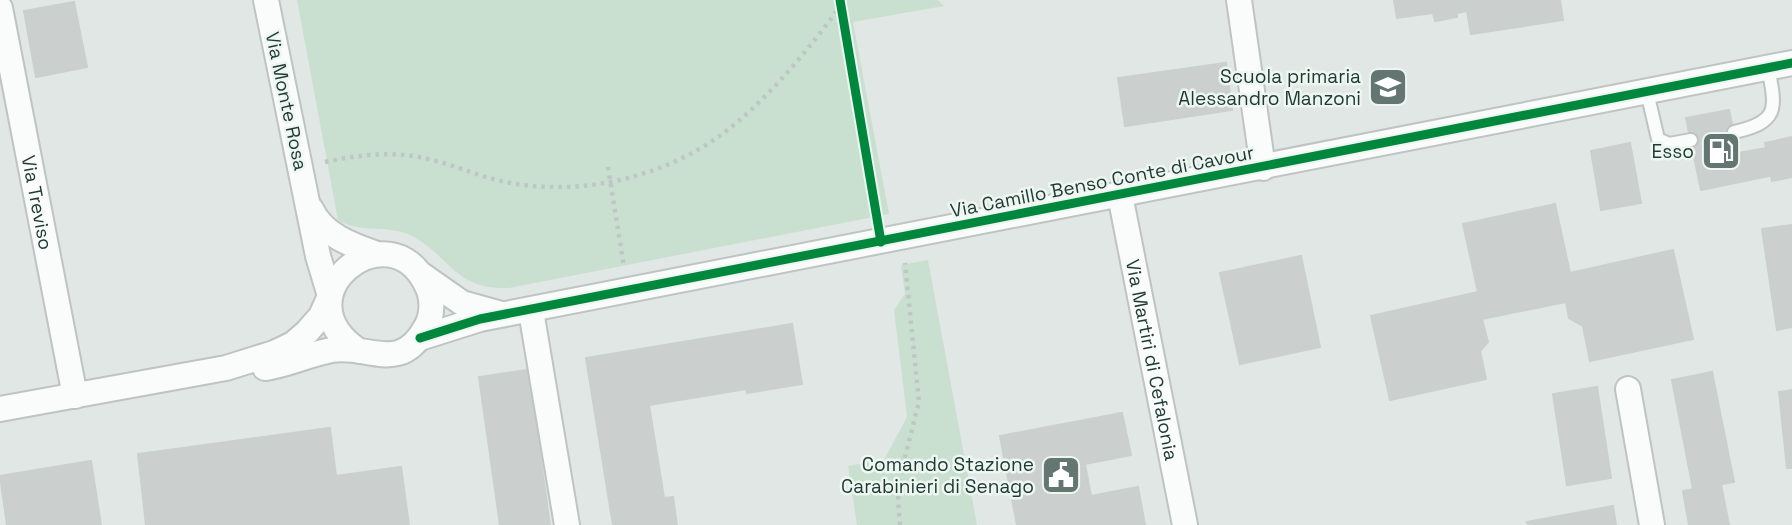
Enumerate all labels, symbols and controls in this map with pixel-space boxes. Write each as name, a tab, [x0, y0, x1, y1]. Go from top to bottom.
street label: Via Monte Rosa	[260, 30, 313, 173]
place label: Scuola primaria Alessandro Manzoni	[1178, 64, 1361, 111]
school or university icon: Scuola primaria Alessandro Manzoni	[1367, 66, 1409, 108]
fuel station icon: Esso	[1700, 130, 1742, 172]
place label: Esso	[1652, 139, 1694, 164]
street label: Via Camillo Benso Conte di Cavour	[948, 140, 1256, 223]
street label: Via Treviso	[16, 153, 58, 252]
street label: Via Martiri di Cefalonia	[1120, 257, 1184, 463]
place label: Comando Stazione Carabinieri di Senago	[841, 452, 1034, 499]
public building icon: Comando Stazione Carabinieri di Senago	[1040, 454, 1082, 496]

